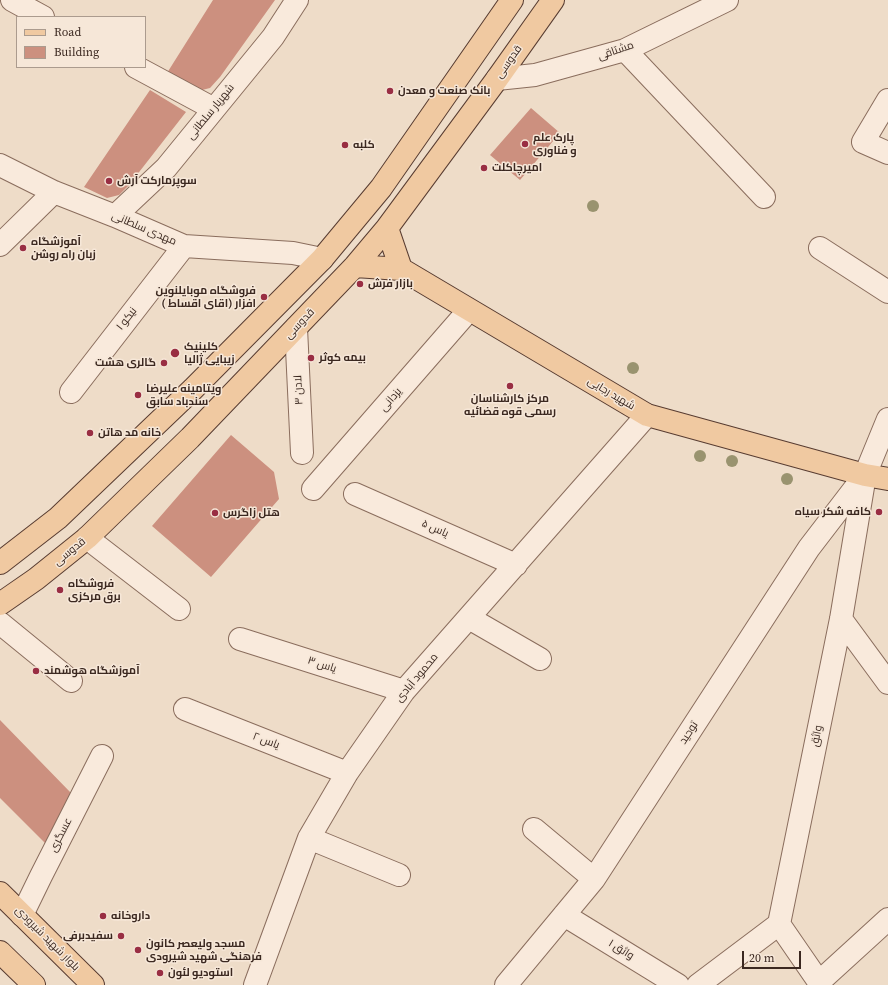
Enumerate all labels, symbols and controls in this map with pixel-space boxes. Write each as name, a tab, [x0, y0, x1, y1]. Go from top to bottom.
legend	[16, 16, 146, 68]
text: Road	[54, 24, 81, 40]
street label: مشتاقی	[596, 39, 636, 63]
street label: قدوسی	[493, 43, 525, 81]
text: Building	[54, 44, 99, 60]
street label: شهریار سلطانی	[185, 81, 237, 143]
place label: بانک صنعت و معدن	[398, 84, 490, 98]
marker: بانک صنعت و معدن	[385, 86, 395, 96]
place label: پارک علم و فناوری	[533, 131, 577, 157]
place label: کلبه	[353, 138, 375, 152]
marker: پارک علم و فناوری	[520, 139, 530, 149]
marker: کلبه	[340, 140, 350, 150]
place label: امیرچاکلت	[492, 161, 542, 175]
marker: امیرچاکلت	[479, 163, 489, 173]
place label: سوپرمارکت آرش	[117, 174, 197, 188]
marker: سوپرمارکت آرش	[104, 176, 114, 186]
street label: مهدی سلطانی	[110, 209, 178, 249]
place label: آموزشگاه زبان راه روشن	[31, 235, 96, 261]
marker: آموزشگاه زبان راه روشن	[18, 243, 28, 253]
place label: بازار فرش	[368, 277, 413, 291]
marker: بازار فرش	[355, 279, 365, 289]
place label: فروشگاه موبایلنوین افزار (اقای اقساط )	[156, 284, 256, 310]
marker: فروشگاه موبایلنوین افزار (اقای اقساط )	[259, 292, 269, 302]
street label: نیکو ۱	[114, 305, 140, 333]
street label: قدوسی	[282, 306, 318, 342]
place label: کلینیک زیبایی ژالیا	[184, 340, 234, 366]
marker: کلینیک زیبایی ژالیا	[169, 347, 181, 359]
place label: بیمه کوثر	[319, 351, 366, 365]
marker: بیمه کوثر	[306, 353, 316, 363]
place label: گالری هشت	[95, 356, 156, 370]
marker: گالری هشت	[159, 358, 169, 368]
street label: لادن ۳	[292, 375, 306, 405]
street label: شهید رجایی	[585, 375, 637, 413]
marker: مرکز کارشناسان رسمی قوه قضائیه	[505, 381, 515, 391]
place label: ویتامینه علیرضا سندباد سابق	[146, 382, 221, 408]
street label: یزدانی	[377, 385, 405, 415]
marker: ویتامینه علیرضا سندباد سابق	[133, 390, 143, 400]
place label: مرکز کارشناسان رسمی قوه قضائیه	[464, 392, 556, 418]
place label: خانه مد هاتن	[98, 426, 161, 440]
marker: خانه مد هاتن	[85, 428, 95, 438]
place label: کافه شکر سیاه	[795, 505, 871, 519]
place label: هتل زاگرس	[223, 506, 280, 520]
marker: کافه شکر سیاه	[874, 507, 884, 517]
marker: هتل زاگرس	[210, 508, 220, 518]
street label: یاس ۵	[419, 517, 451, 541]
street label: قدوسی	[51, 535, 89, 569]
place label: فروشگاه برق مرکزی	[68, 577, 121, 603]
marker: فروشگاه برق مرکزی	[55, 585, 65, 595]
street label: محمود آبادی	[393, 651, 441, 705]
street label: یاس ۳	[306, 654, 338, 676]
place label: آموزشگاه هوشمند	[44, 664, 140, 678]
marker: آموزشگاه هوشمند	[31, 666, 41, 676]
street label: توحید	[677, 719, 701, 747]
street label: واثق	[808, 724, 826, 748]
street label: یاس ۲	[251, 730, 281, 752]
street label: عسگری	[47, 816, 75, 854]
street label: بلوار شهید شیرودی	[12, 904, 82, 974]
place label: داروخانه	[111, 909, 150, 923]
marker: داروخانه	[98, 911, 108, 921]
place label: سفیدبرفی	[63, 929, 113, 943]
marker: سفیدبرفی	[116, 931, 126, 941]
place label: مسجد ولیعصر کانون فرهنگی شهید شیرودی	[146, 937, 262, 963]
street label: واثق ۱	[606, 937, 636, 963]
scale bar	[744, 943, 803, 969]
marker: مسجد ولیعصر کانون فرهنگی شهید شیرودی	[133, 945, 143, 955]
text: 20 m	[749, 950, 775, 966]
place label: استوديو لئون	[168, 966, 233, 980]
marker: استوديو لئون	[155, 968, 165, 978]

